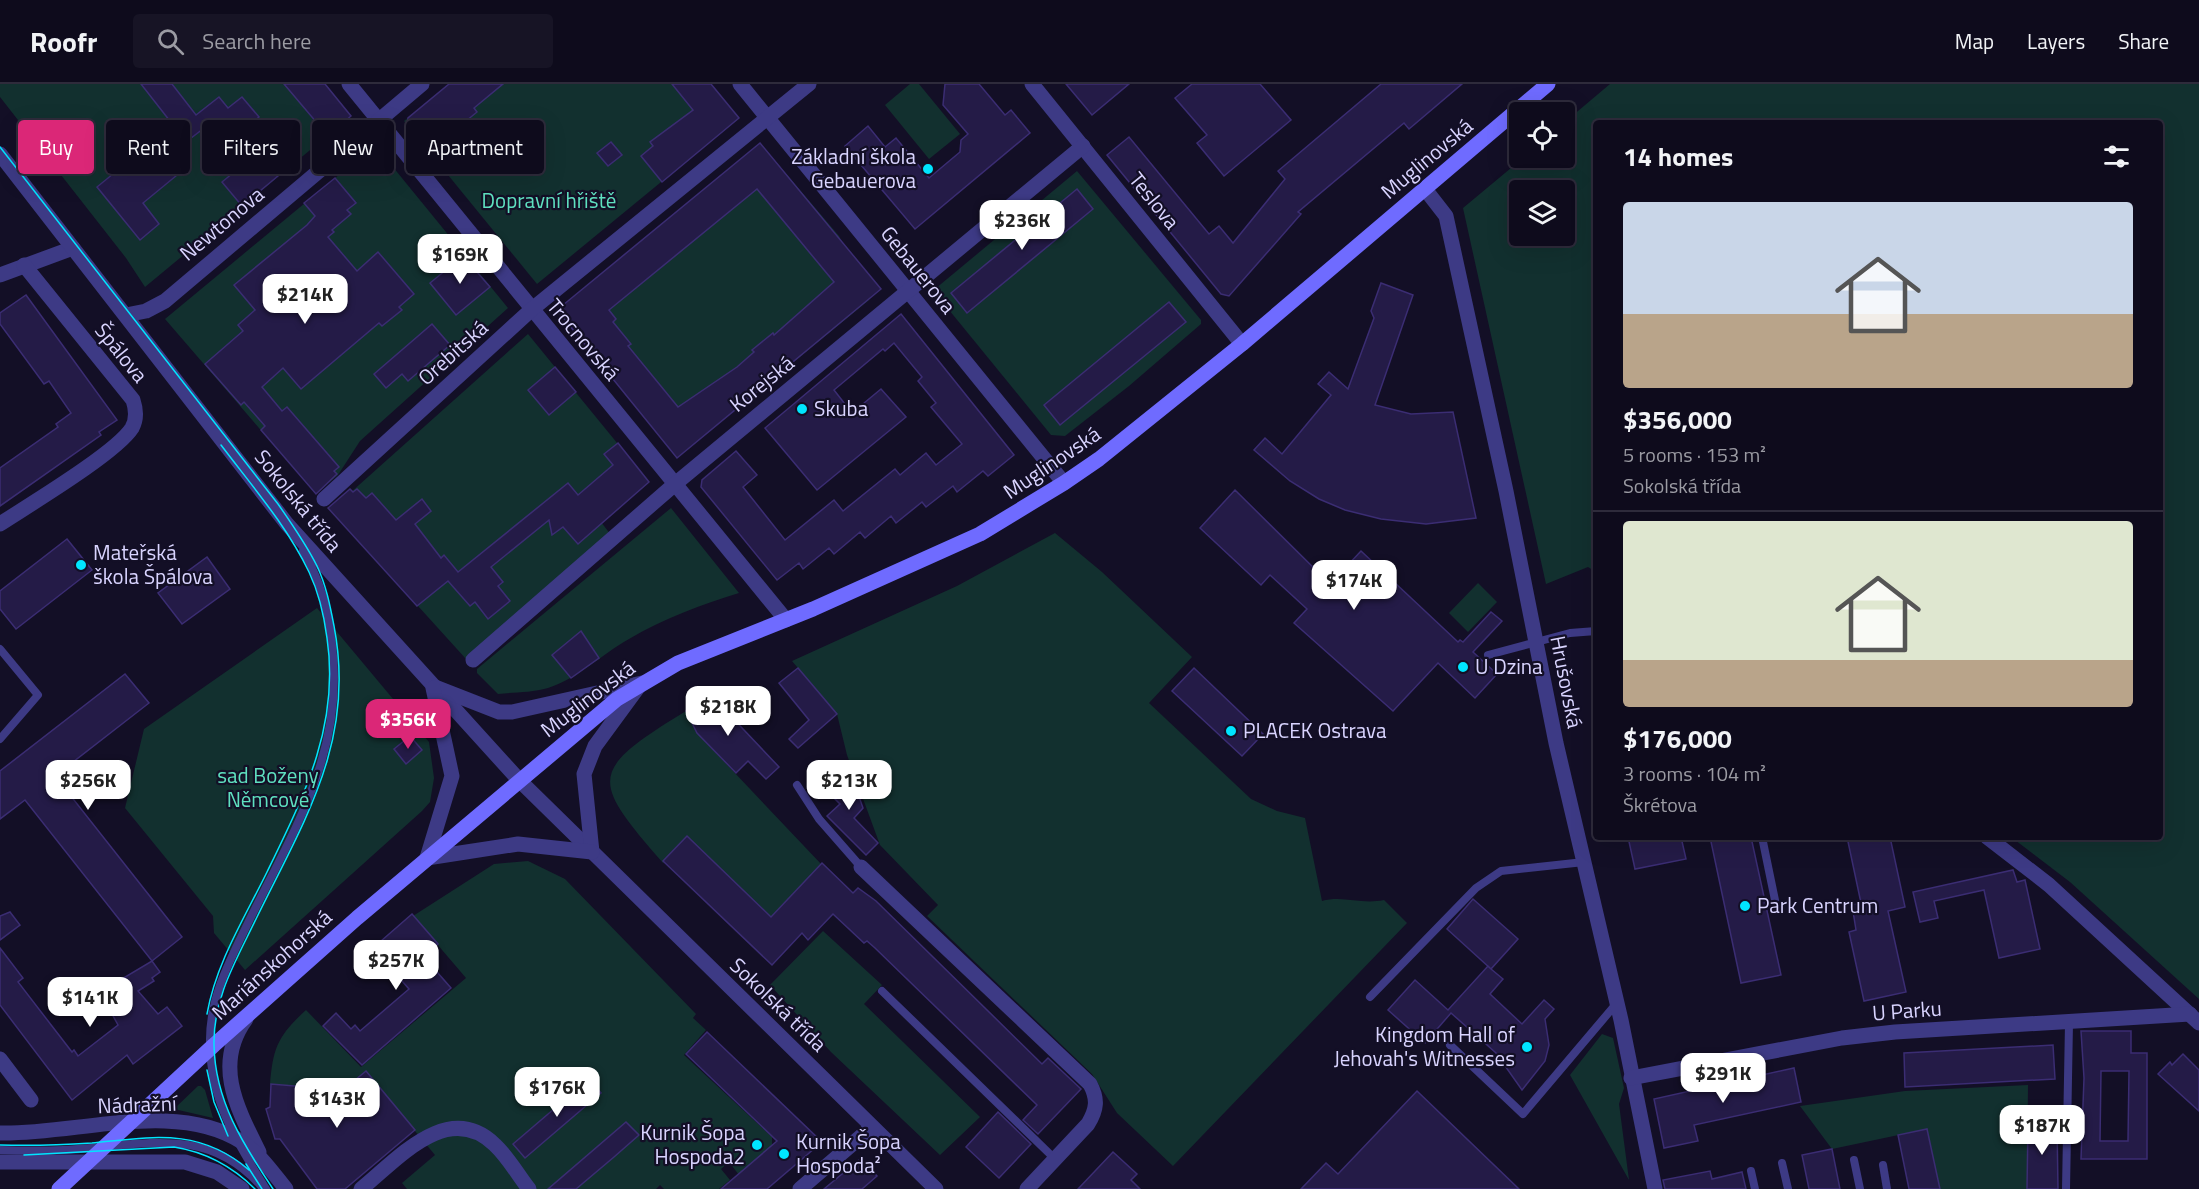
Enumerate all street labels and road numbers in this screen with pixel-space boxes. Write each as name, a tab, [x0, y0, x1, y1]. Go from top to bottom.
street label: Muglinovská	[1373, 110, 1480, 206]
street label: Teslova	[1122, 165, 1188, 236]
street label: Newtonova	[172, 178, 271, 268]
street label: Gebauerova	[873, 218, 965, 321]
street label: Trocnovská	[540, 291, 628, 388]
street label: Orebitská	[410, 312, 495, 393]
street label: Špálova	[88, 315, 156, 390]
street label: Korejská	[722, 347, 801, 419]
street label: Muglinovská	[996, 417, 1107, 507]
street label: Sokolská třída	[247, 442, 351, 559]
street label: Hrušovská	[1542, 633, 1592, 731]
street label: Muglinovská	[533, 652, 642, 745]
street label: Mariánskohorská	[204, 901, 339, 1027]
street label: Sokolská třída	[723, 950, 835, 1059]
street label: U Parku	[1871, 992, 1943, 1028]
street label: Nádražní	[97, 1087, 178, 1121]

